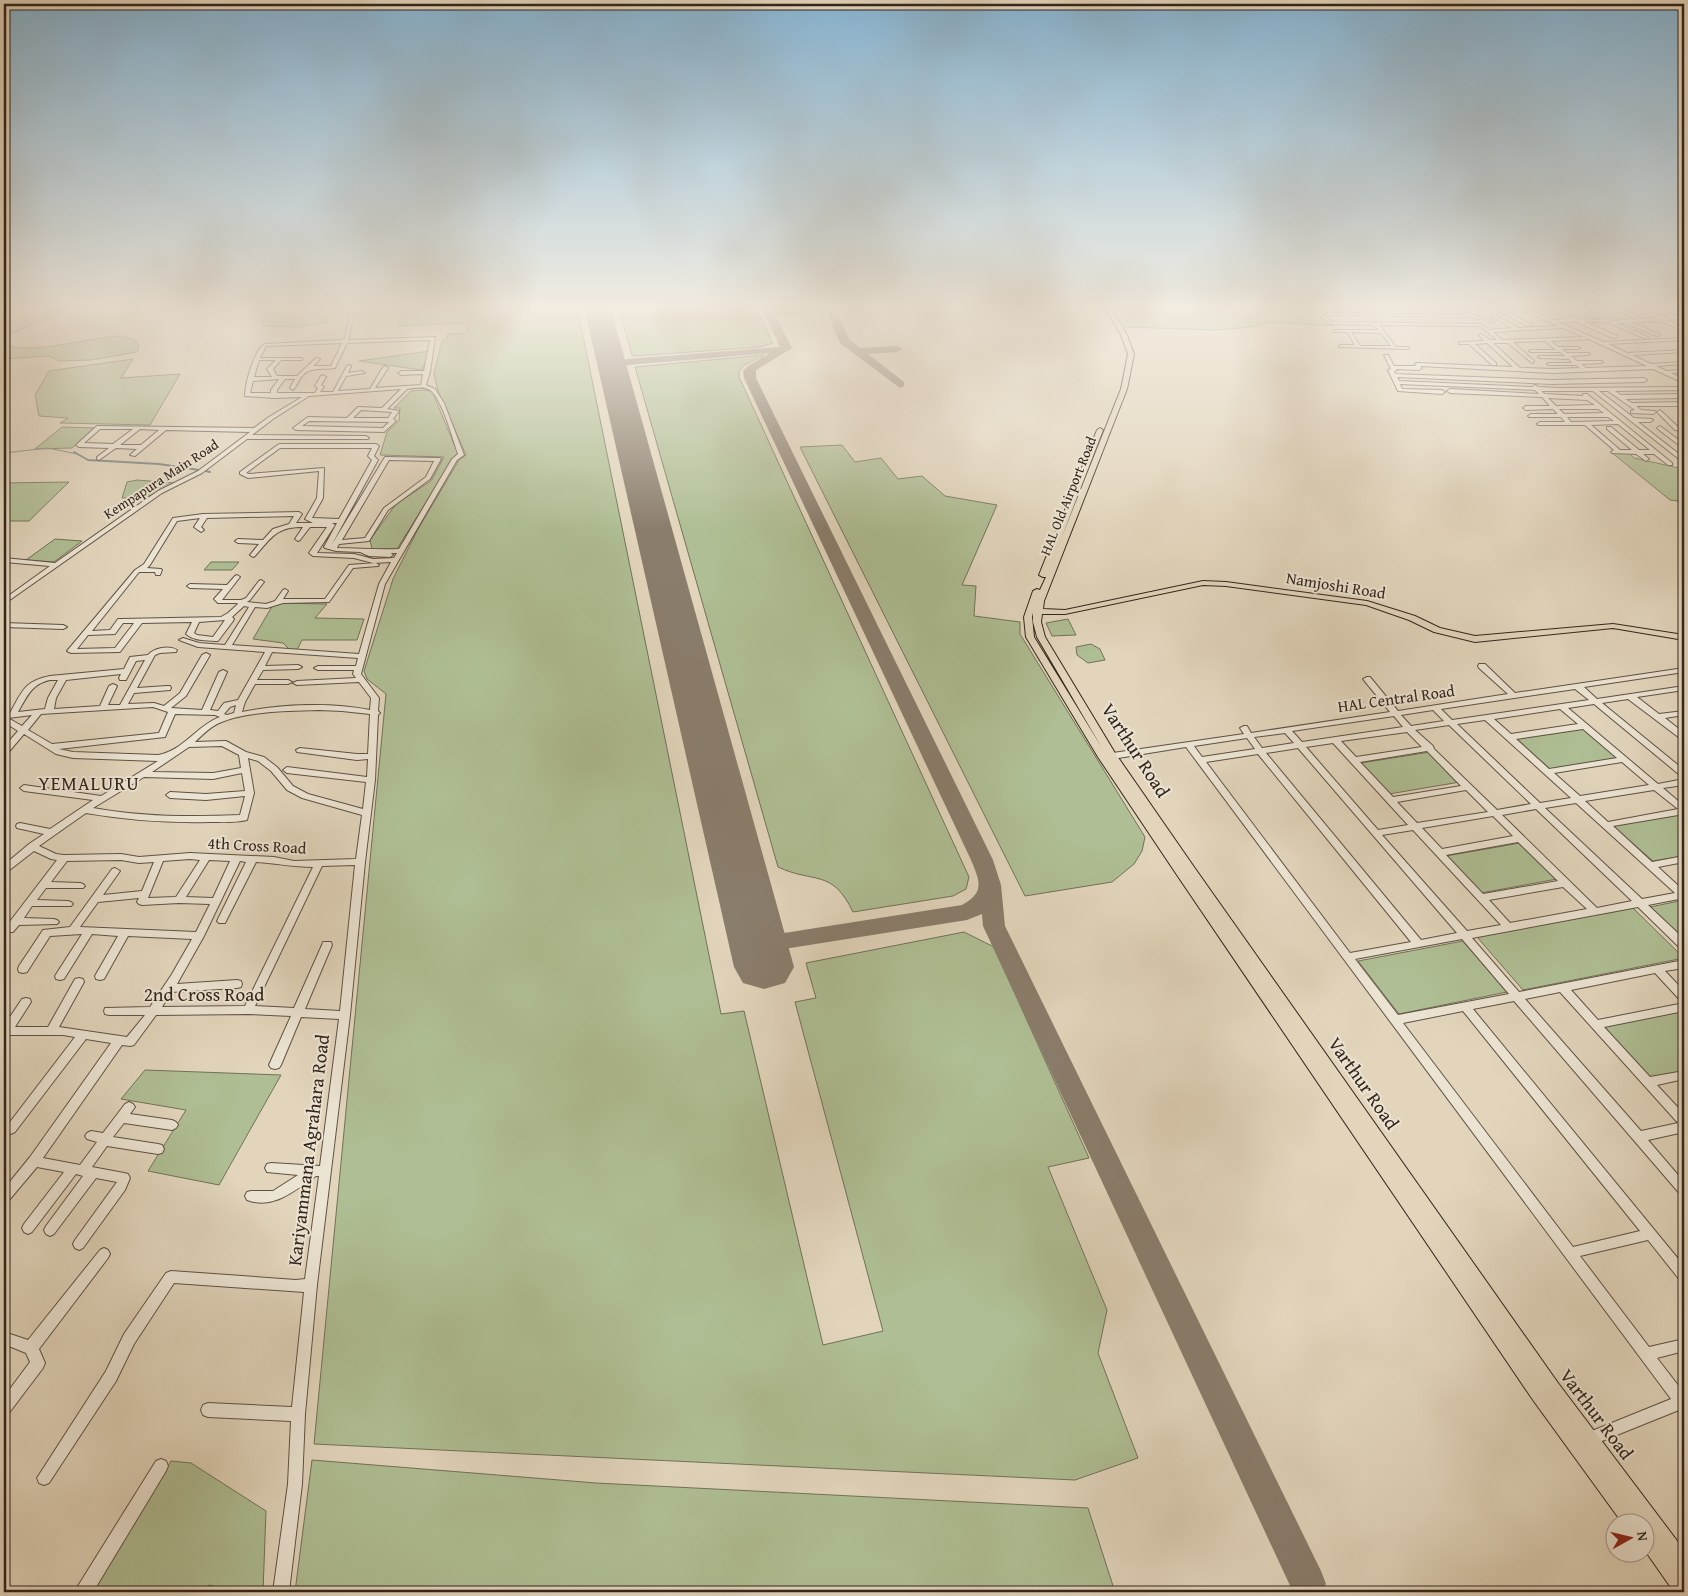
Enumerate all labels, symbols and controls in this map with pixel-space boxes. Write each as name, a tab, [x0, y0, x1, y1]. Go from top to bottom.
street label: HAL Old Airport Road	[1035, 433, 1101, 558]
street label: Kempapura Main Road	[100, 434, 223, 524]
street label: Namjoshi Road	[1285, 565, 1388, 605]
street label: HAL Central Road	[1336, 678, 1457, 718]
street label: Varthur Road	[1095, 697, 1177, 803]
district label: YEMALURU	[38, 769, 140, 797]
street label: 4th Cross Road	[207, 830, 307, 860]
street label: 2nd Cross Road	[144, 980, 265, 1008]
street label: Varthur Road	[1322, 1031, 1407, 1136]
street label: Kariyammana Agrahara Road	[280, 1032, 336, 1267]
street label: Varthur Road	[1553, 1363, 1641, 1466]
north arrow	[1606, 1514, 1656, 1564]
text: N	[1632, 1530, 1654, 1543]

